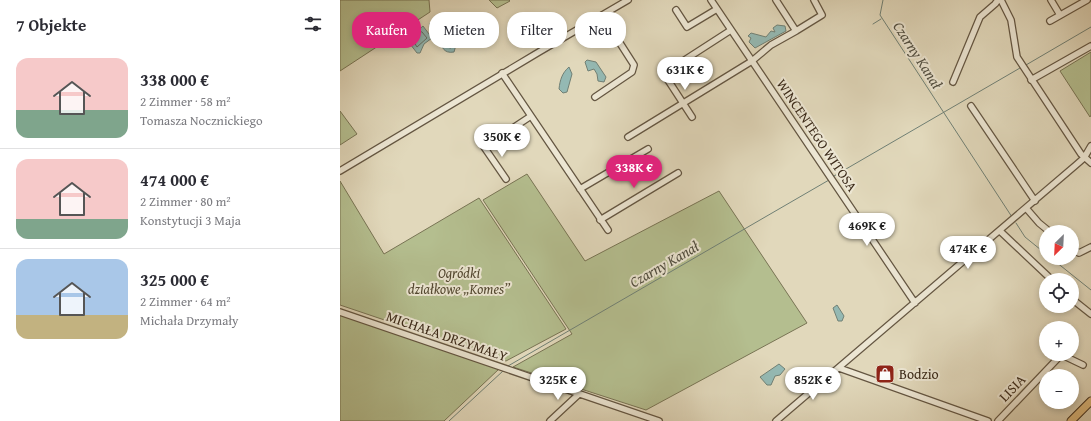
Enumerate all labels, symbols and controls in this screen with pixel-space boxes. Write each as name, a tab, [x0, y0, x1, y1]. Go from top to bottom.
text: 7 Objekte	[16, 12, 86, 37]
chip: Kaufen	[352, 12, 421, 48]
chip: Mieten	[429, 12, 499, 48]
chip: Filter	[507, 12, 567, 48]
chip: Neu	[575, 12, 626, 48]
icon: filters	[302, 13, 324, 35]
water label: Czarny Kanał	[888, 17, 948, 94]
pin: 631K €	[652, 57, 718, 91]
text: 631K €	[666, 60, 704, 79]
text: 338 000 €	[140, 67, 209, 92]
icon: home	[48, 74, 96, 122]
street label: WINCENTEGO WITOSA	[772, 75, 862, 196]
text: 2 Zimmer · 58 m²	[140, 92, 231, 111]
text: Tomasza Nocznickiego	[140, 111, 263, 130]
pin: 350K €	[469, 124, 535, 158]
text: 350K €	[483, 127, 521, 146]
pin: 338K €	[601, 155, 667, 189]
text: 338K €	[615, 158, 653, 177]
text: 474 000 €	[140, 167, 209, 192]
icon: home	[48, 175, 96, 223]
text: 2 Zimmer · 80 m²	[140, 192, 231, 211]
text: Konstytucji 3 Maja	[140, 211, 241, 230]
pin: 469K €	[834, 213, 900, 247]
text: 469K €	[848, 216, 886, 235]
north arrow	[1039, 225, 1079, 265]
map controls	[1039, 225, 1079, 409]
water label: Czarny Kanał	[626, 235, 703, 292]
pin: 474K €	[935, 236, 1001, 270]
text: 474K €	[949, 239, 987, 258]
park label: Ogródki działkowe „Komes”	[408, 263, 510, 299]
text: 325 000 €	[140, 267, 209, 292]
button: locate	[1039, 273, 1079, 313]
icon: home	[48, 275, 96, 323]
text: 2 Zimmer · 64 m²	[140, 292, 231, 311]
street label: MICHAŁA DRZYMAŁY	[384, 306, 511, 366]
text: Michała Drzymały	[140, 311, 239, 330]
button: +	[1039, 321, 1079, 361]
shop icon: Bodzio	[874, 363, 896, 385]
place label: Bodzio	[899, 364, 939, 384]
pin: 325K €	[525, 367, 591, 401]
pin: 852K €	[780, 367, 846, 401]
button: −	[1039, 369, 1079, 409]
text: 325K €	[539, 370, 577, 389]
text: 852K €	[794, 370, 832, 389]
street label: LISIA	[994, 370, 1030, 406]

